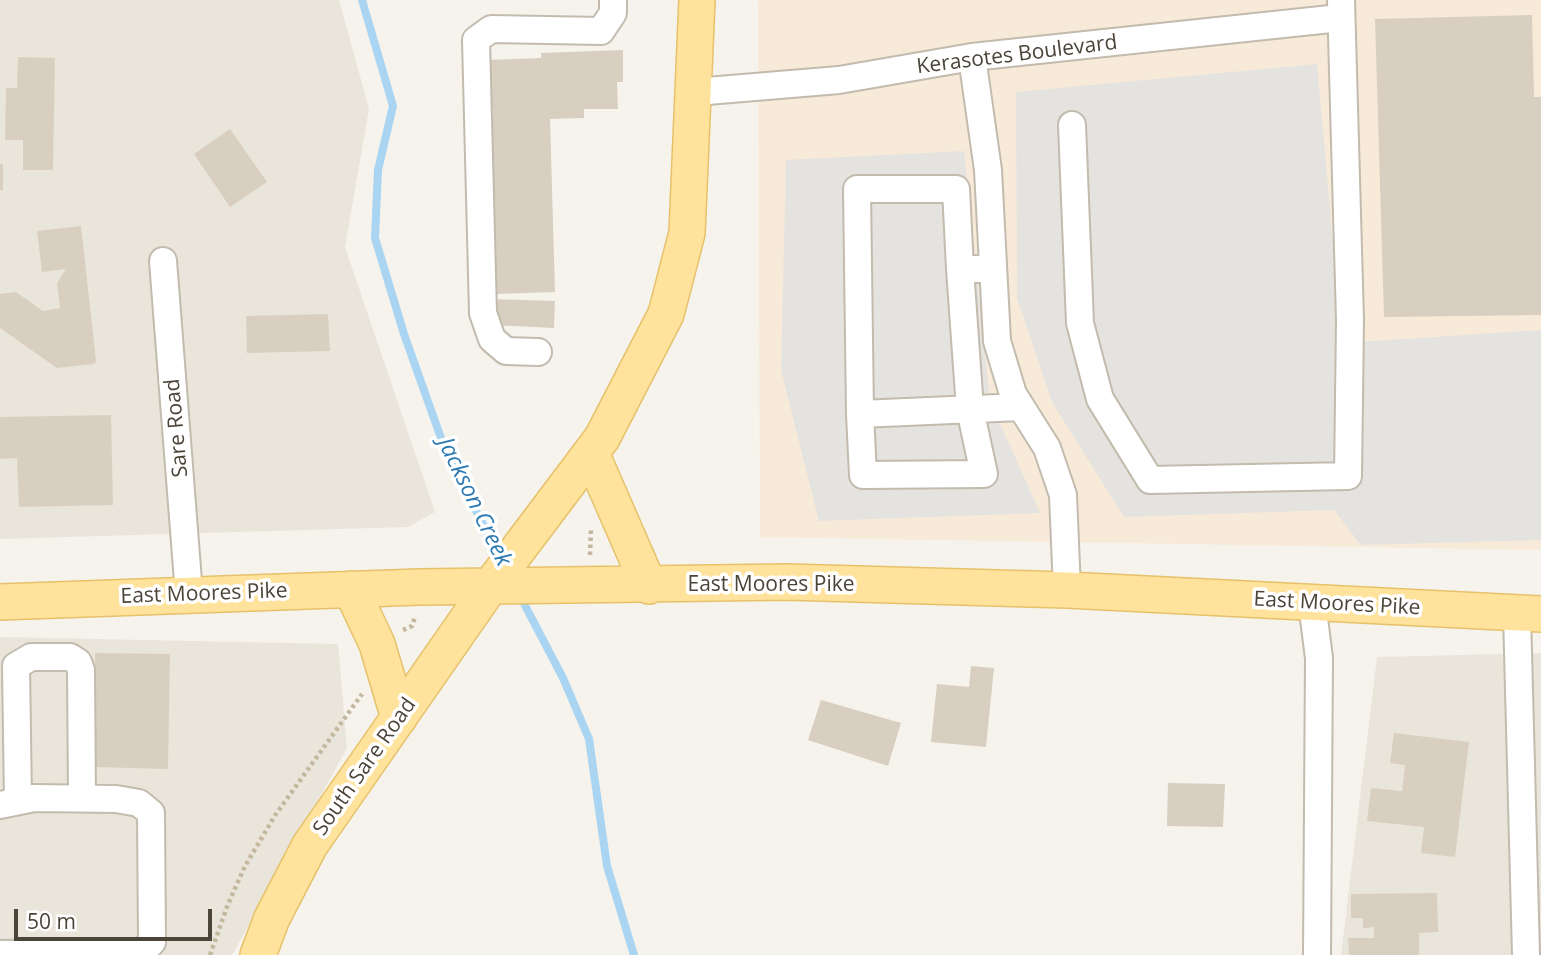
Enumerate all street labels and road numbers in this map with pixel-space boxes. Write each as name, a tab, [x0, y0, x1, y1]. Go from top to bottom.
street label: Kerasotes Boulevard	[915, 30, 1119, 80]
street label: Sare Road	[160, 378, 194, 478]
street label: East Moores Pike	[687, 572, 855, 598]
street label: East Moores Pike	[120, 578, 288, 610]
street label: East Moores Pike	[1253, 587, 1421, 621]
street label: South Sare Road	[308, 693, 422, 841]

